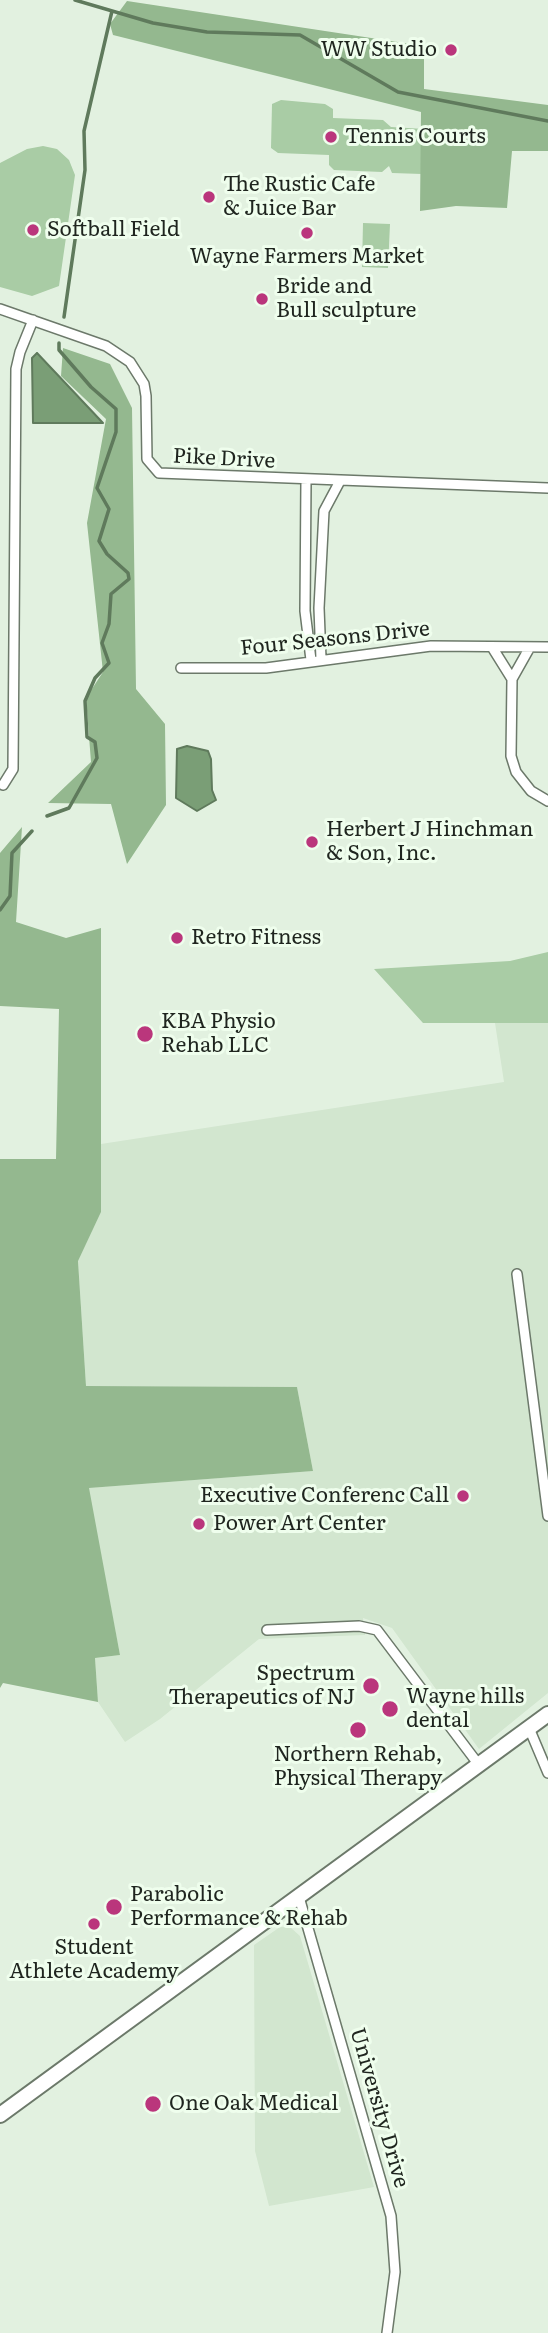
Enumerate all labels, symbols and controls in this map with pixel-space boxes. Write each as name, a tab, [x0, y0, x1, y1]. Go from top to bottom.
place label: WW Studio	[321, 37, 437, 63]
marker: WW Studio	[443, 42, 459, 58]
place label: Tennis Courts	[345, 124, 486, 150]
marker: Tennis Courts	[323, 129, 339, 145]
place label: The Rustic Cafe & Juice Bar	[223, 172, 376, 222]
marker: The Rustic Cafe & Juice Bar	[201, 189, 217, 205]
place label: Softball Field	[47, 217, 180, 243]
marker: Softball Field	[25, 222, 41, 238]
marker: Wayne Farmers Market	[299, 225, 315, 241]
place label: Wayne Farmers Market	[190, 244, 424, 270]
place label: Bride and Bull sculpture	[276, 274, 417, 324]
marker: Bride and Bull sculpture	[254, 291, 270, 307]
street label: Pike Drive	[172, 444, 276, 474]
street label: Four Seasons Drive	[239, 617, 431, 661]
place label: Herbert J Hinchman & Son, Inc.	[326, 817, 533, 867]
marker: Herbert J Hinchman & Son, Inc.	[304, 834, 320, 850]
place label: Retro Fitness	[191, 925, 321, 951]
marker: Retro Fitness	[169, 930, 185, 946]
place label: KBA Physio Rehab LLC	[161, 1009, 276, 1059]
marker: KBA Physio Rehab LLC	[135, 1024, 155, 1044]
place label: Executive Conferenc Call	[200, 1483, 449, 1509]
marker: Executive Conferenc Call	[455, 1488, 471, 1504]
place label: Power Art Center	[213, 1511, 386, 1537]
marker: Power Art Center	[191, 1516, 207, 1532]
place label: Spectrum Therapeutics of NJ	[168, 1661, 355, 1711]
marker: Spectrum Therapeutics of NJ	[361, 1676, 381, 1696]
place label: Wayne hills dental	[406, 1684, 524, 1734]
marker: Wayne hills dental	[380, 1699, 400, 1719]
marker: Northern Rehab, Physical Therapy	[348, 1720, 368, 1740]
place label: Northern Rehab, Physical Therapy	[274, 1742, 442, 1792]
place label: Parabolic Performance & Rehab	[130, 1882, 348, 1932]
marker: Parabolic Performance & Rehab	[104, 1897, 124, 1917]
marker: Student Athlete Academy	[86, 1916, 102, 1932]
place label: Student Athlete Academy	[9, 1935, 179, 1985]
street label: University Drive	[344, 2025, 414, 2191]
place label: One Oak Medical	[169, 2091, 338, 2117]
marker: One Oak Medical	[143, 2094, 163, 2114]

